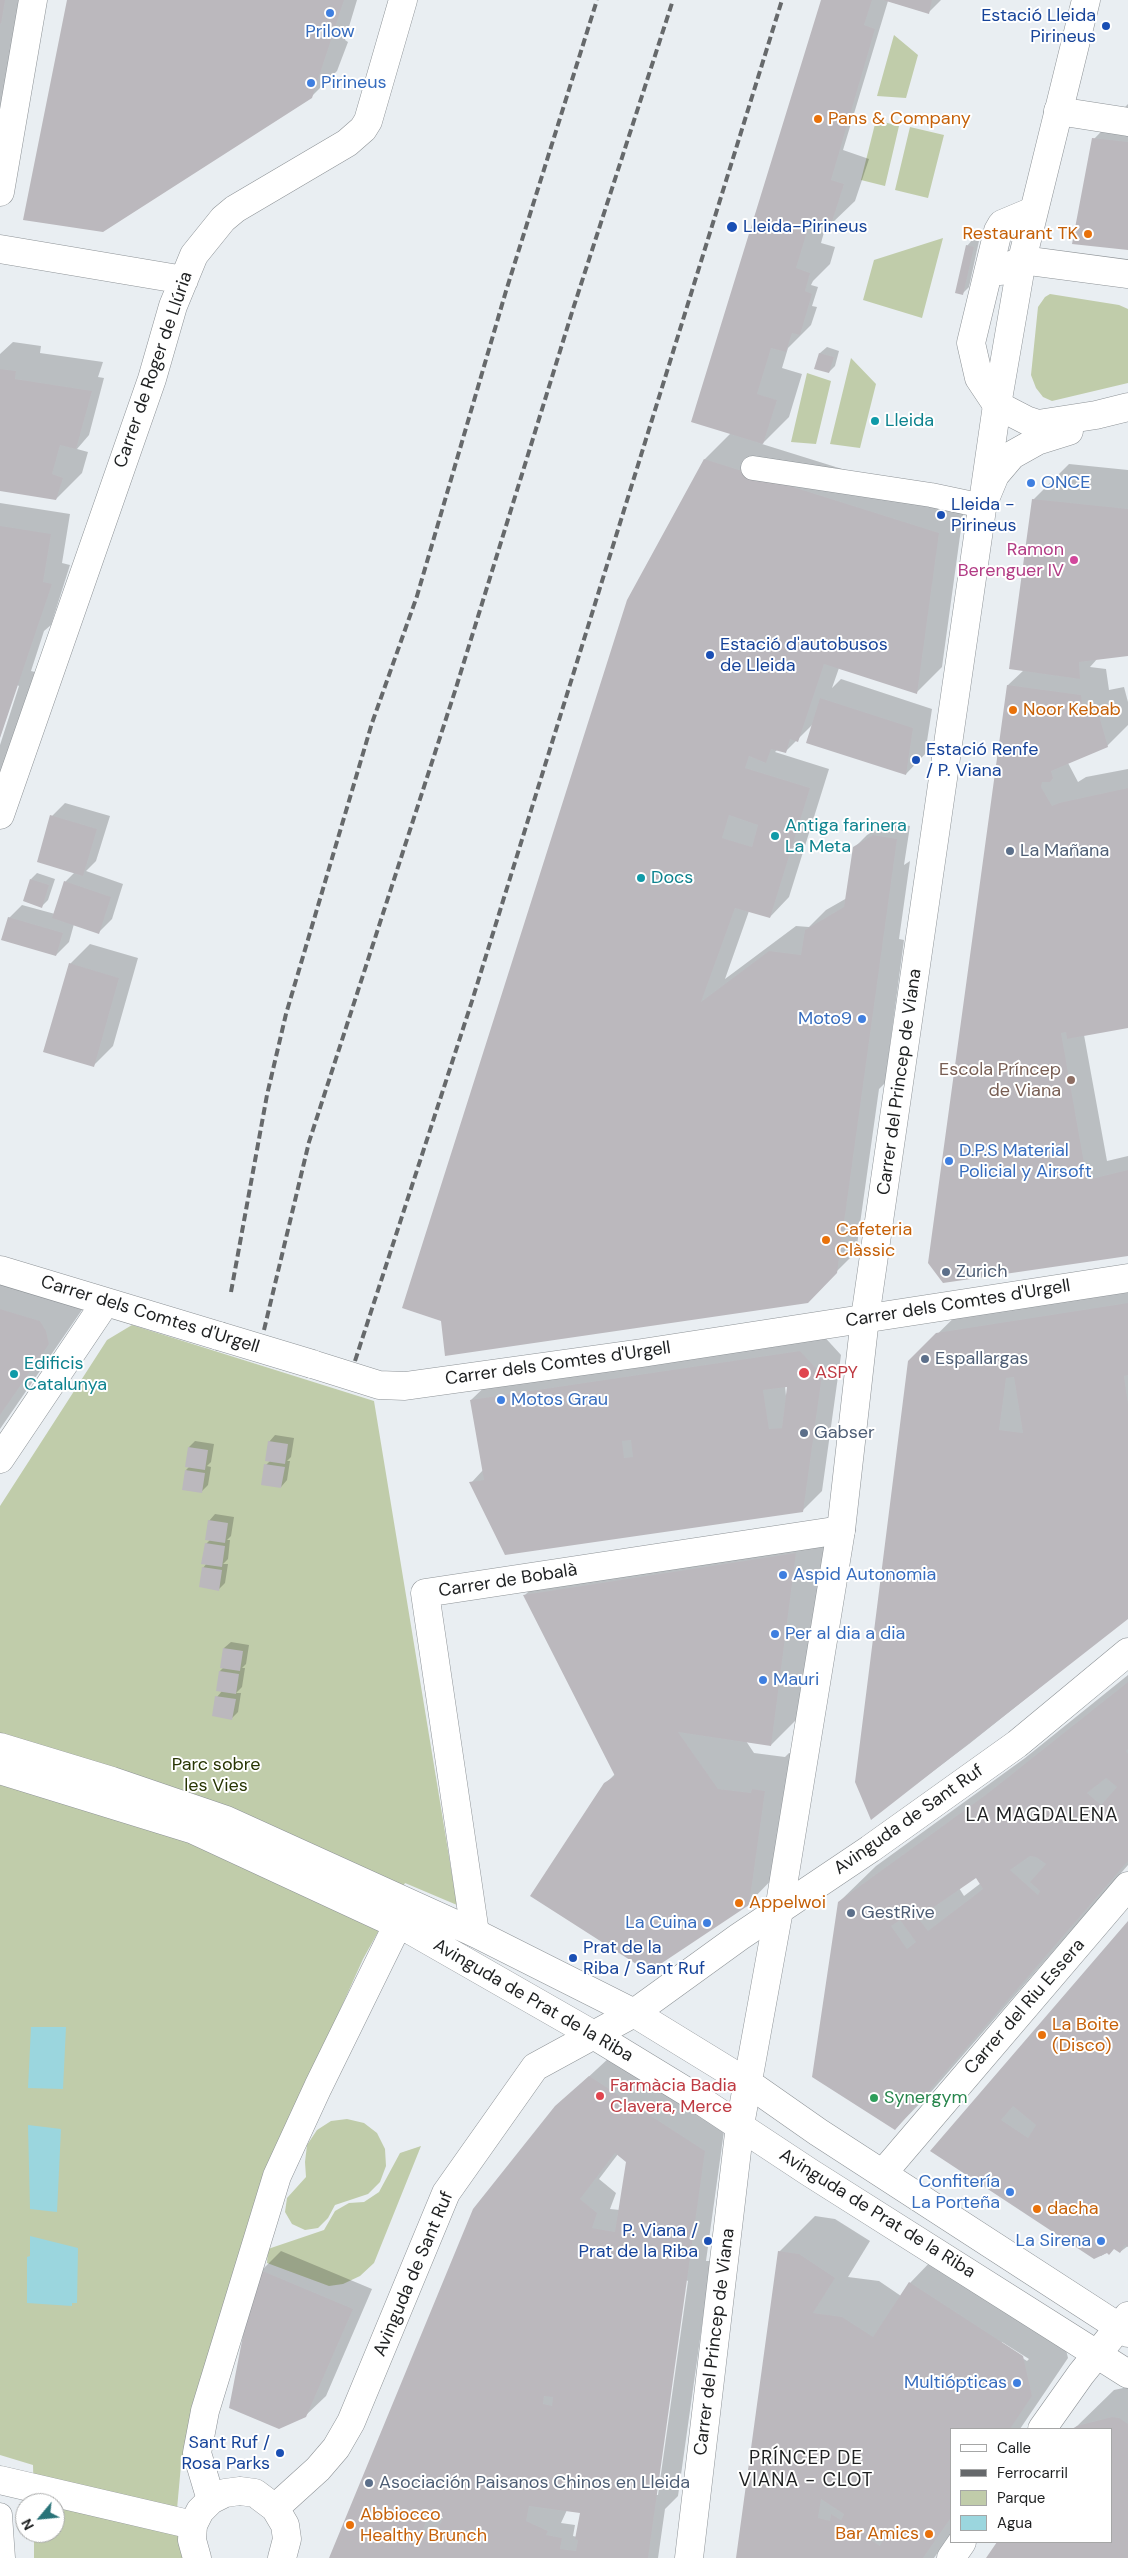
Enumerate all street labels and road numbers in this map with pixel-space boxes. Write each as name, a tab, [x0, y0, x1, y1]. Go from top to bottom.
street label: Carrer de Roger de Llúria	[110, 269, 198, 471]
street label: Carrer del Princep de Viana	[873, 967, 927, 1197]
street label: Carrer dels Comtes d'Urgell	[38, 1271, 262, 1359]
street label: Carrer dels Comtes d'Urgell	[844, 1276, 1072, 1332]
street label: Carrer dels Comtes d'Urgell	[444, 1337, 672, 1391]
street label: Carrer de Bobalà	[437, 1559, 579, 1603]
street label: Avinguda de Sant Ruf	[830, 1760, 988, 1880]
street label: Avinguda de Prat de la Riba	[429, 1935, 637, 2067]
street label: Carrer del Riu Essera	[960, 1935, 1090, 2079]
street label: Avinguda de Prat de la Riba	[775, 2145, 979, 2283]
street label: Avinguda de Sant Ruf	[369, 2188, 459, 2360]
street label: Carrer del Princep de Viana	[690, 2227, 740, 2457]

